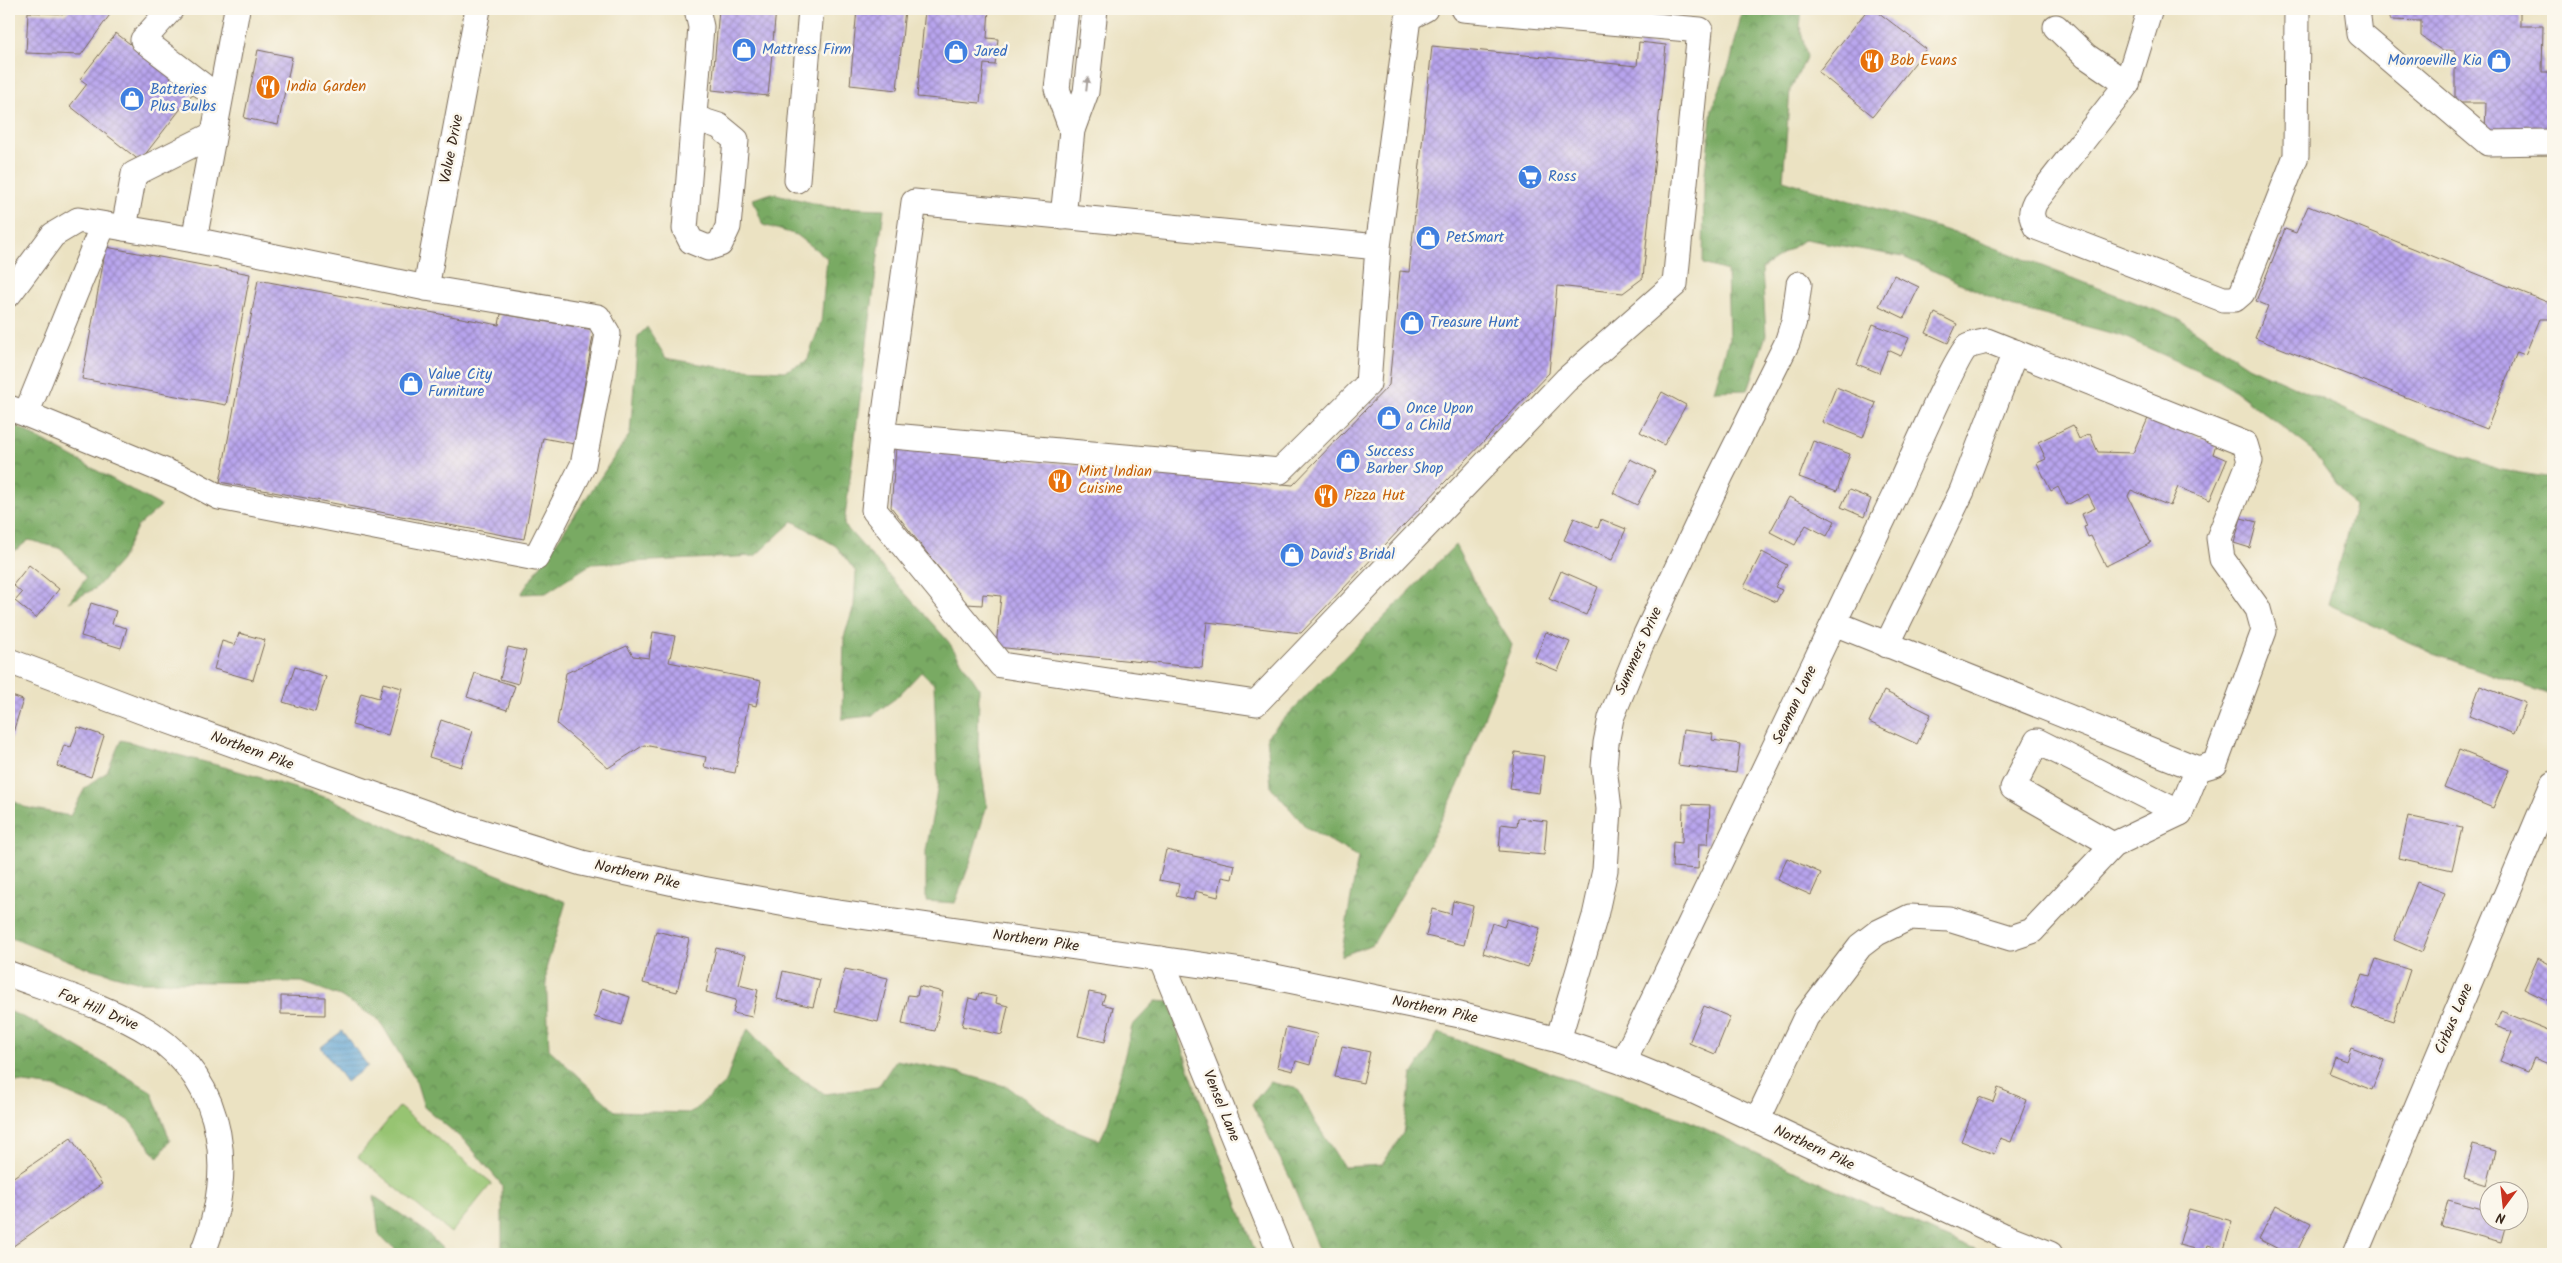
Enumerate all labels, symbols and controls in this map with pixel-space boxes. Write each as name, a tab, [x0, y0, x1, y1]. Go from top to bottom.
shop icon: Mattress Firm	[731, 37, 757, 63]
place label: Mattress Firm	[762, 38, 851, 62]
shop icon: Jared	[943, 39, 969, 65]
place label: Jared	[974, 40, 1008, 64]
restaurant icon: Bob Evans	[1859, 48, 1885, 74]
shop icon: Monroeville Kia	[2486, 48, 2512, 74]
place label: Bob Evans	[1890, 49, 1957, 73]
place label: Monroeville Kia	[2387, 49, 2482, 73]
restaurant icon: India Garden	[255, 74, 281, 100]
place label: India Garden	[286, 75, 366, 99]
one-way arrow	[1083, 76, 1091, 92]
place label: Batteries Plus Bulbs	[150, 78, 217, 119]
shop icon: Batteries Plus Bulbs	[119, 86, 145, 112]
street label: Value Drive	[434, 112, 471, 186]
supermarket icon: Ross	[1517, 164, 1543, 190]
place label: Ross	[1548, 165, 1577, 189]
shop icon: PetSmart	[1415, 225, 1441, 251]
place label: PetSmart	[1446, 226, 1505, 250]
shop icon: Treasure Hunt	[1399, 310, 1425, 336]
place label: Treasure Hunt	[1430, 311, 1519, 335]
place label: Value City Furniture	[428, 363, 493, 404]
shop icon: Value City Furniture	[398, 371, 424, 397]
place label: Once Upon a Child	[1406, 397, 1474, 438]
shop icon: Once Upon a Child	[1376, 405, 1402, 431]
place label: Success Barber Shop	[1366, 440, 1443, 481]
shop icon: Success Barber Shop	[1335, 448, 1361, 474]
place label: Mint Indian Cuisine	[1078, 460, 1152, 501]
restaurant icon: Mint Indian Cuisine	[1047, 468, 1073, 494]
restaurant icon: Pizza Hut	[1313, 483, 1339, 509]
place label: Pizza Hut	[1344, 484, 1405, 508]
shop icon: David's Bridal	[1279, 542, 1305, 568]
place label: David's Bridal	[1310, 543, 1395, 567]
street label: Summers Drive	[1609, 603, 1669, 699]
street label: Seaman Lane	[1766, 661, 1824, 748]
street label: Northern Pike	[207, 725, 297, 777]
street label: Northern Pike	[592, 854, 682, 897]
street label: Northern Pike	[991, 923, 1081, 959]
street label: Cirbus Lane	[2428, 980, 2480, 1058]
street label: Fox Hill Drive	[54, 982, 142, 1038]
street label: Northern Pike	[1390, 989, 1480, 1031]
street label: Vensel Lane	[1196, 1066, 1246, 1146]
street label: Northern Pike	[1770, 1119, 1859, 1177]
north arrow	[2480, 1180, 2530, 1230]
text: N	[2494, 1206, 2508, 1229]

